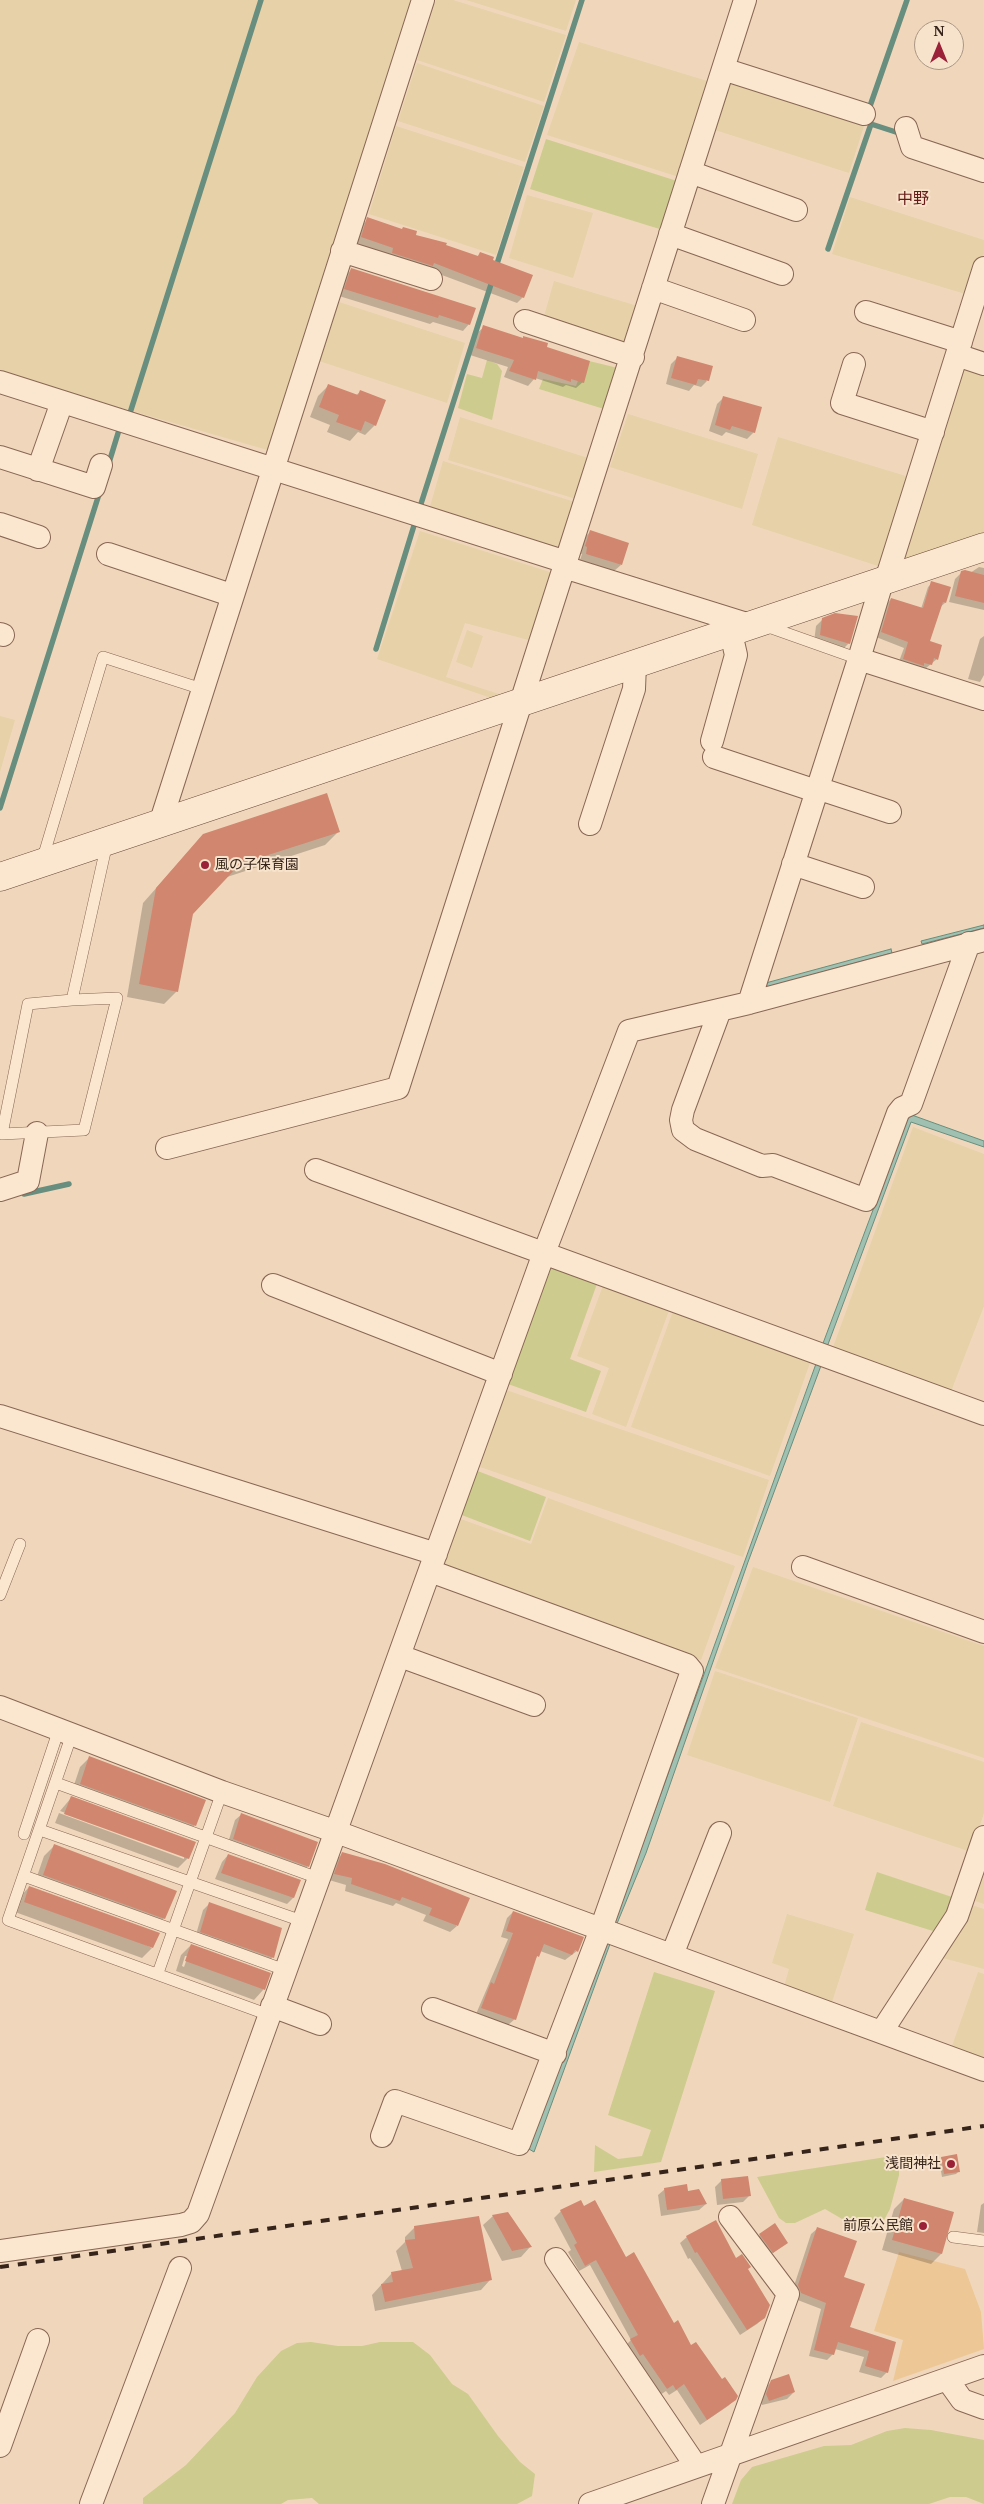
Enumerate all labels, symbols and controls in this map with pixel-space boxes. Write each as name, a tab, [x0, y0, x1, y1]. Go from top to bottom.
north arrow	[914, 20, 964, 70]
text: N	[933, 21, 945, 40]
district label: 中野	[897, 189, 929, 209]
place label: 風の子保育園	[215, 857, 299, 873]
marker: 風の子保育園	[199, 859, 211, 871]
place label: 浅間神社	[885, 2156, 941, 2172]
marker: 浅間神社	[945, 2158, 957, 2170]
place label: 前原公民館	[843, 2218, 913, 2234]
marker: 前原公民館	[917, 2220, 929, 2232]

